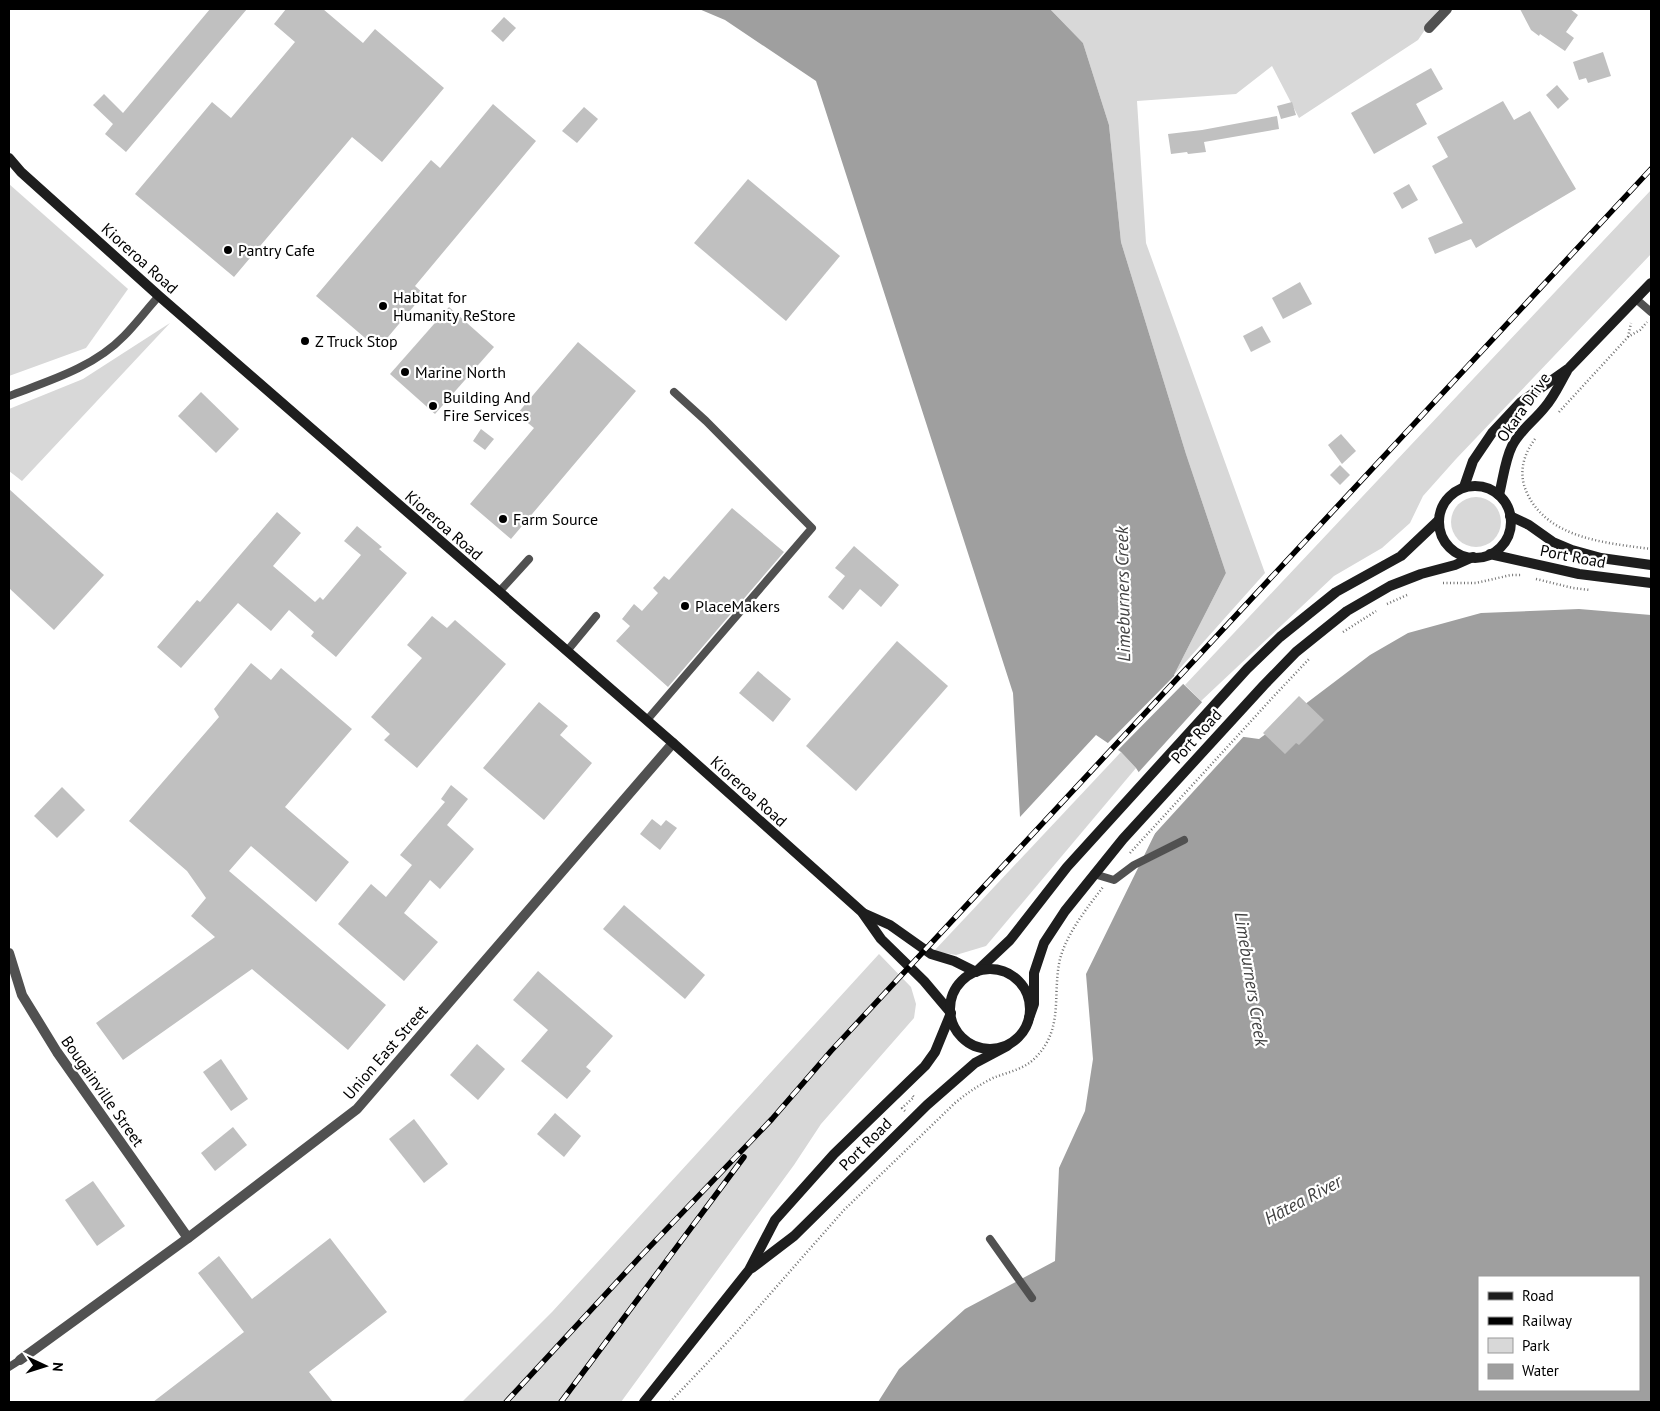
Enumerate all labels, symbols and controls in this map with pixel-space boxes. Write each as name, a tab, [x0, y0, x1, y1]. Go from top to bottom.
street label: Kioreroa Road	[98, 218, 182, 298]
place label: Pantry Cafe	[238, 240, 315, 260]
marker: Pantry Cafe	[222, 244, 234, 256]
place label: Habitat for Humanity ReStore	[393, 287, 516, 325]
marker: Habitat for Humanity ReStore	[377, 300, 389, 312]
place label: Z Truck Stop	[315, 331, 398, 351]
marker: Z Truck Stop	[299, 335, 311, 347]
place label: Marine North	[415, 362, 506, 382]
marker: Marine North	[399, 366, 411, 378]
street label: Okara Drive	[1492, 368, 1554, 446]
place label: Building And Fire Services	[443, 387, 531, 425]
marker: Building And Fire Services	[427, 400, 439, 412]
street label: Kioreroa Road	[401, 486, 487, 564]
place label: Farm Source	[513, 509, 598, 529]
marker: Farm Source	[497, 513, 509, 525]
water label: Limeburners Creek	[1110, 525, 1135, 662]
street label: Port Road	[1538, 540, 1608, 572]
place label: PlaceMakers	[695, 596, 780, 616]
marker: PlaceMakers	[679, 600, 691, 612]
street label: Port Road	[1166, 705, 1226, 767]
street label: Kioreroa Road	[707, 751, 791, 831]
water label: Limeburners Creek	[1230, 910, 1274, 1049]
street label: Union East Street	[338, 1000, 432, 1103]
street label: Bougainville Street	[57, 1032, 149, 1151]
street label: Port Road	[834, 1113, 896, 1175]
water label: Hātea River	[1260, 1169, 1346, 1230]
legend	[1478, 1276, 1640, 1391]
text: Road	[1522, 1286, 1554, 1305]
text: Railway	[1522, 1311, 1572, 1330]
text: Park	[1522, 1336, 1550, 1355]
north arrow	[20, 1341, 70, 1391]
text: Water	[1522, 1361, 1559, 1380]
text: N	[49, 1362, 67, 1372]

